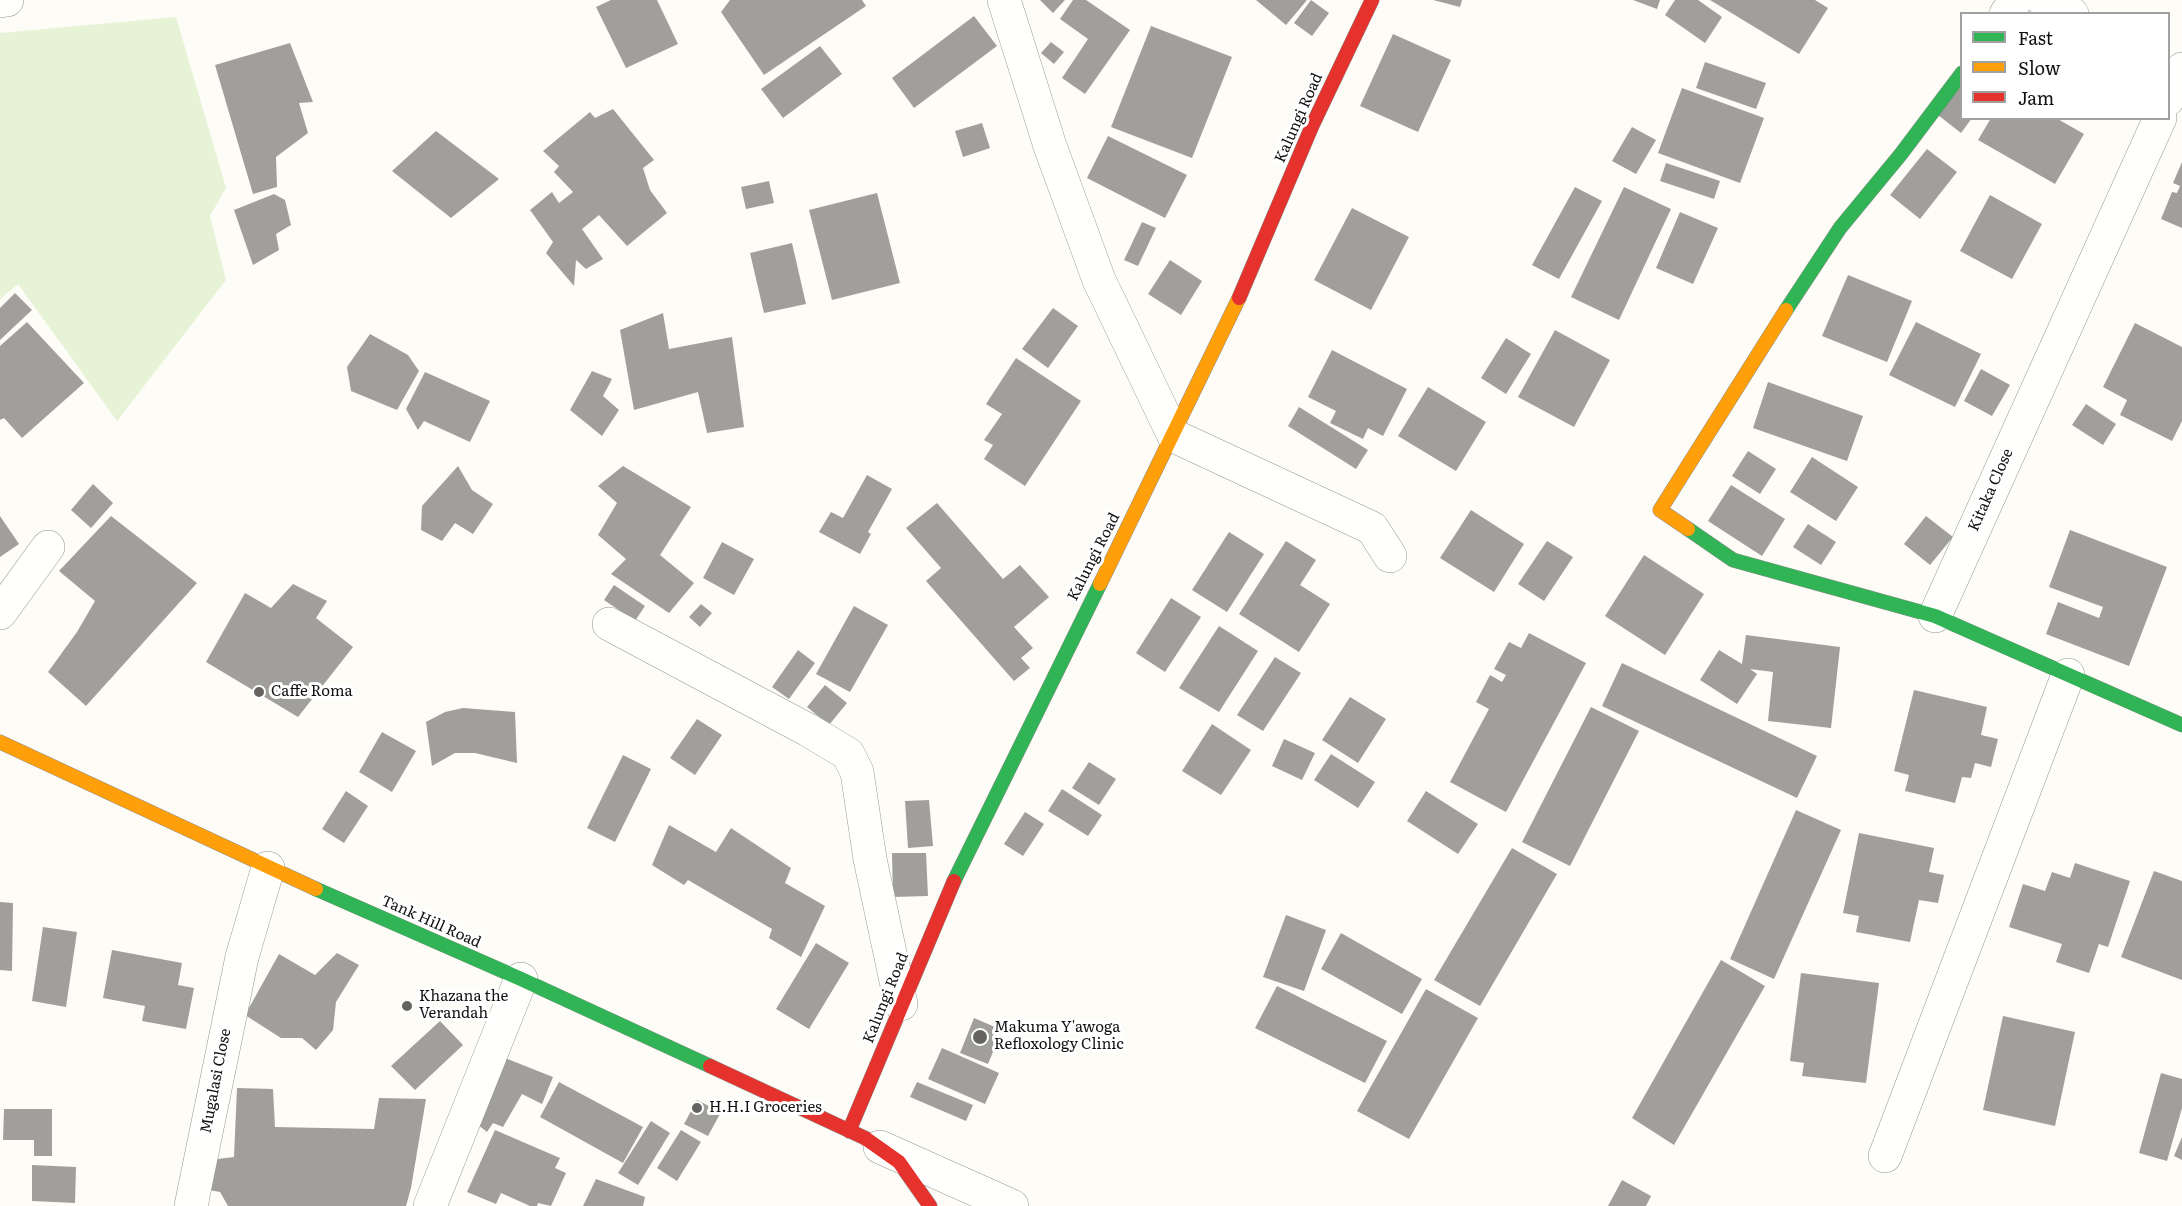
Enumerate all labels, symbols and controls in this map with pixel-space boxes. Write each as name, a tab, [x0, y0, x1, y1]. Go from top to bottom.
legend	[1960, 12, 2170, 120]
text: Fast	[2018, 24, 2053, 51]
text: Slow	[2018, 54, 2060, 81]
street label: Kalungi Road	[1271, 70, 1327, 166]
text: Jam	[2018, 84, 2054, 111]
street label: Kitaka Close	[1965, 446, 2017, 534]
street label: Kalungi Road	[1064, 510, 1124, 604]
place label: Caffe Roma	[271, 683, 353, 701]
marker: Caffe Roma	[252, 685, 266, 699]
street label: Tank Hill Road	[378, 892, 484, 952]
street label: Kalungi Road	[860, 950, 912, 1046]
place label: Khazana the Verandah	[419, 988, 508, 1023]
marker: Khazana the Verandah	[400, 999, 414, 1013]
place label: Makuma Y'awoga Refloxology Clinic	[994, 1019, 1124, 1054]
street label: Mugalasi Close	[197, 1027, 235, 1135]
marker: Makuma Y'awoga Refloxology Clinic	[971, 1028, 989, 1046]
place label: H.H.I Groceries	[709, 1099, 822, 1117]
marker: H.H.I Groceries	[690, 1101, 704, 1115]

